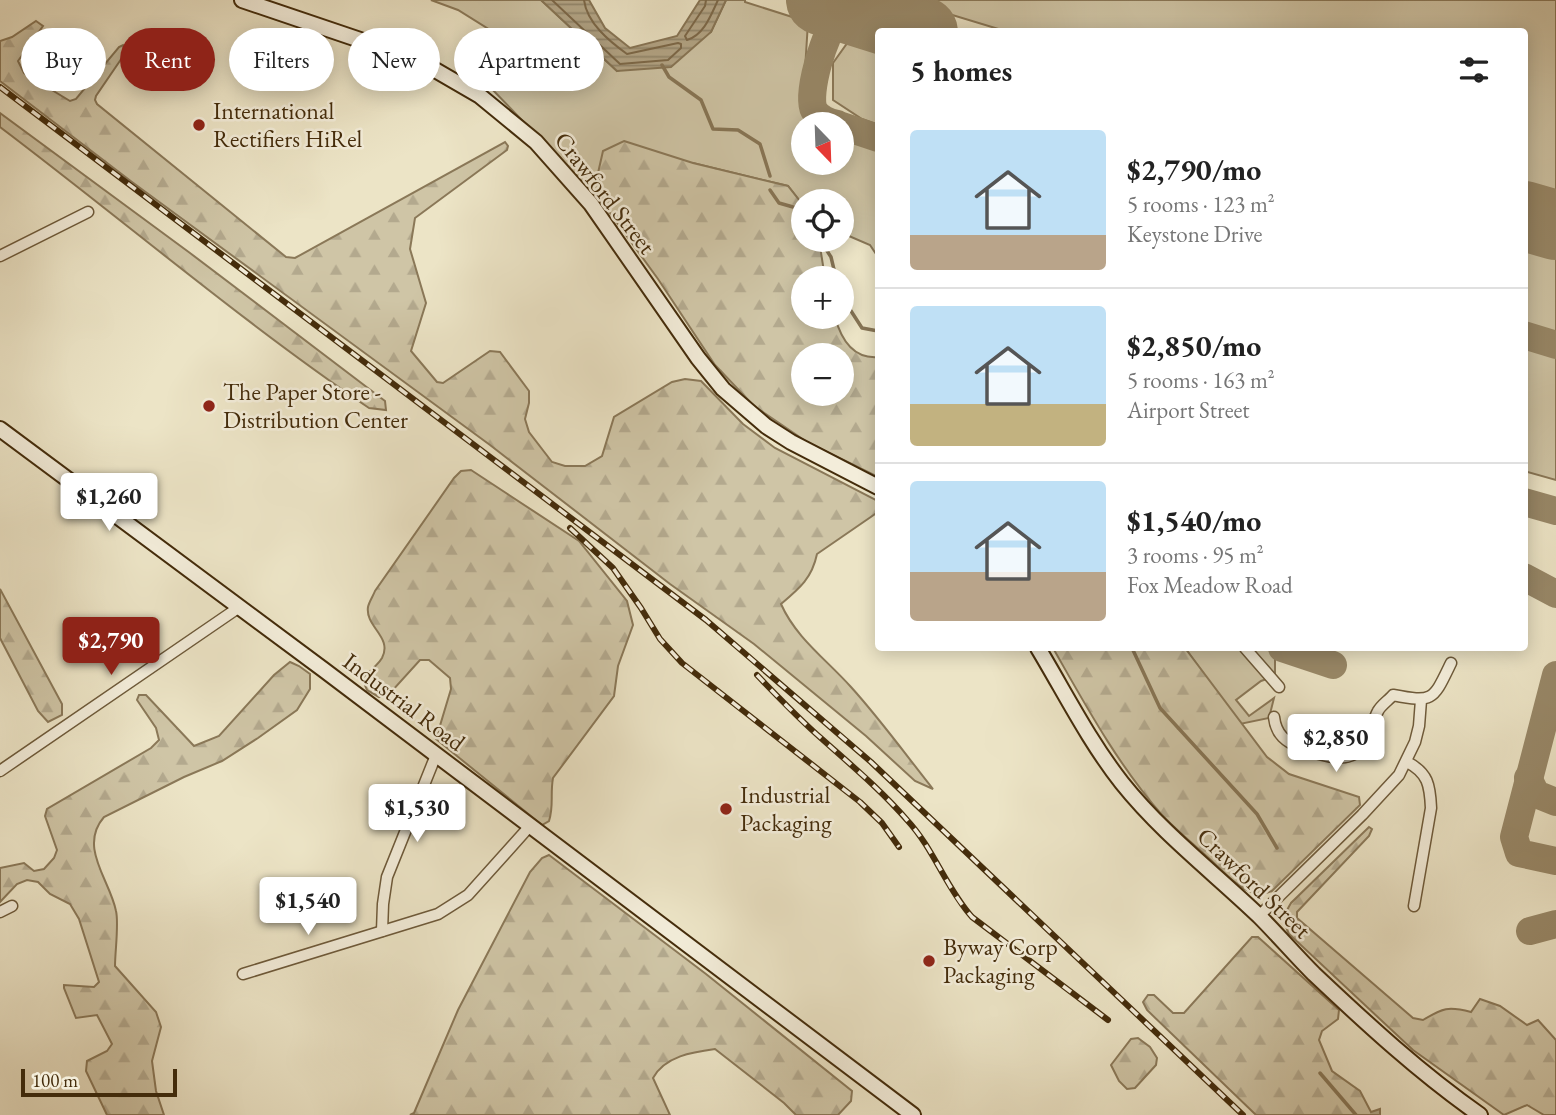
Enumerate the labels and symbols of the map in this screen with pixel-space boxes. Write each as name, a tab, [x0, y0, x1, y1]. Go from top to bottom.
place label: International Rectifiers HiRel	[213, 95, 363, 154]
north arrow	[791, 112, 854, 175]
marker: International Rectifiers HiRel	[191, 117, 207, 133]
street label: Crawford Street	[548, 125, 663, 261]
place label: The Paper Store - Distribution Center	[223, 376, 408, 435]
marker: The Paper Store - Distribution Center	[201, 398, 217, 414]
pin: $1,260	[52, 474, 166, 533]
pin: $2,790	[54, 618, 168, 677]
street label: Industrial Road	[337, 646, 472, 758]
pin: $2,850	[1279, 714, 1393, 774]
place label: Industrial Packaging	[740, 779, 832, 838]
pin: $1,530	[360, 784, 474, 844]
marker: Industrial Packaging	[718, 801, 734, 817]
street label: Crawford Street	[1191, 820, 1318, 945]
pin: $1,540	[251, 878, 365, 937]
place label: Byway Corp Packaging	[943, 931, 1058, 990]
marker: Byway Corp Packaging	[921, 953, 937, 969]
scale bar	[21, 1066, 177, 1098]

